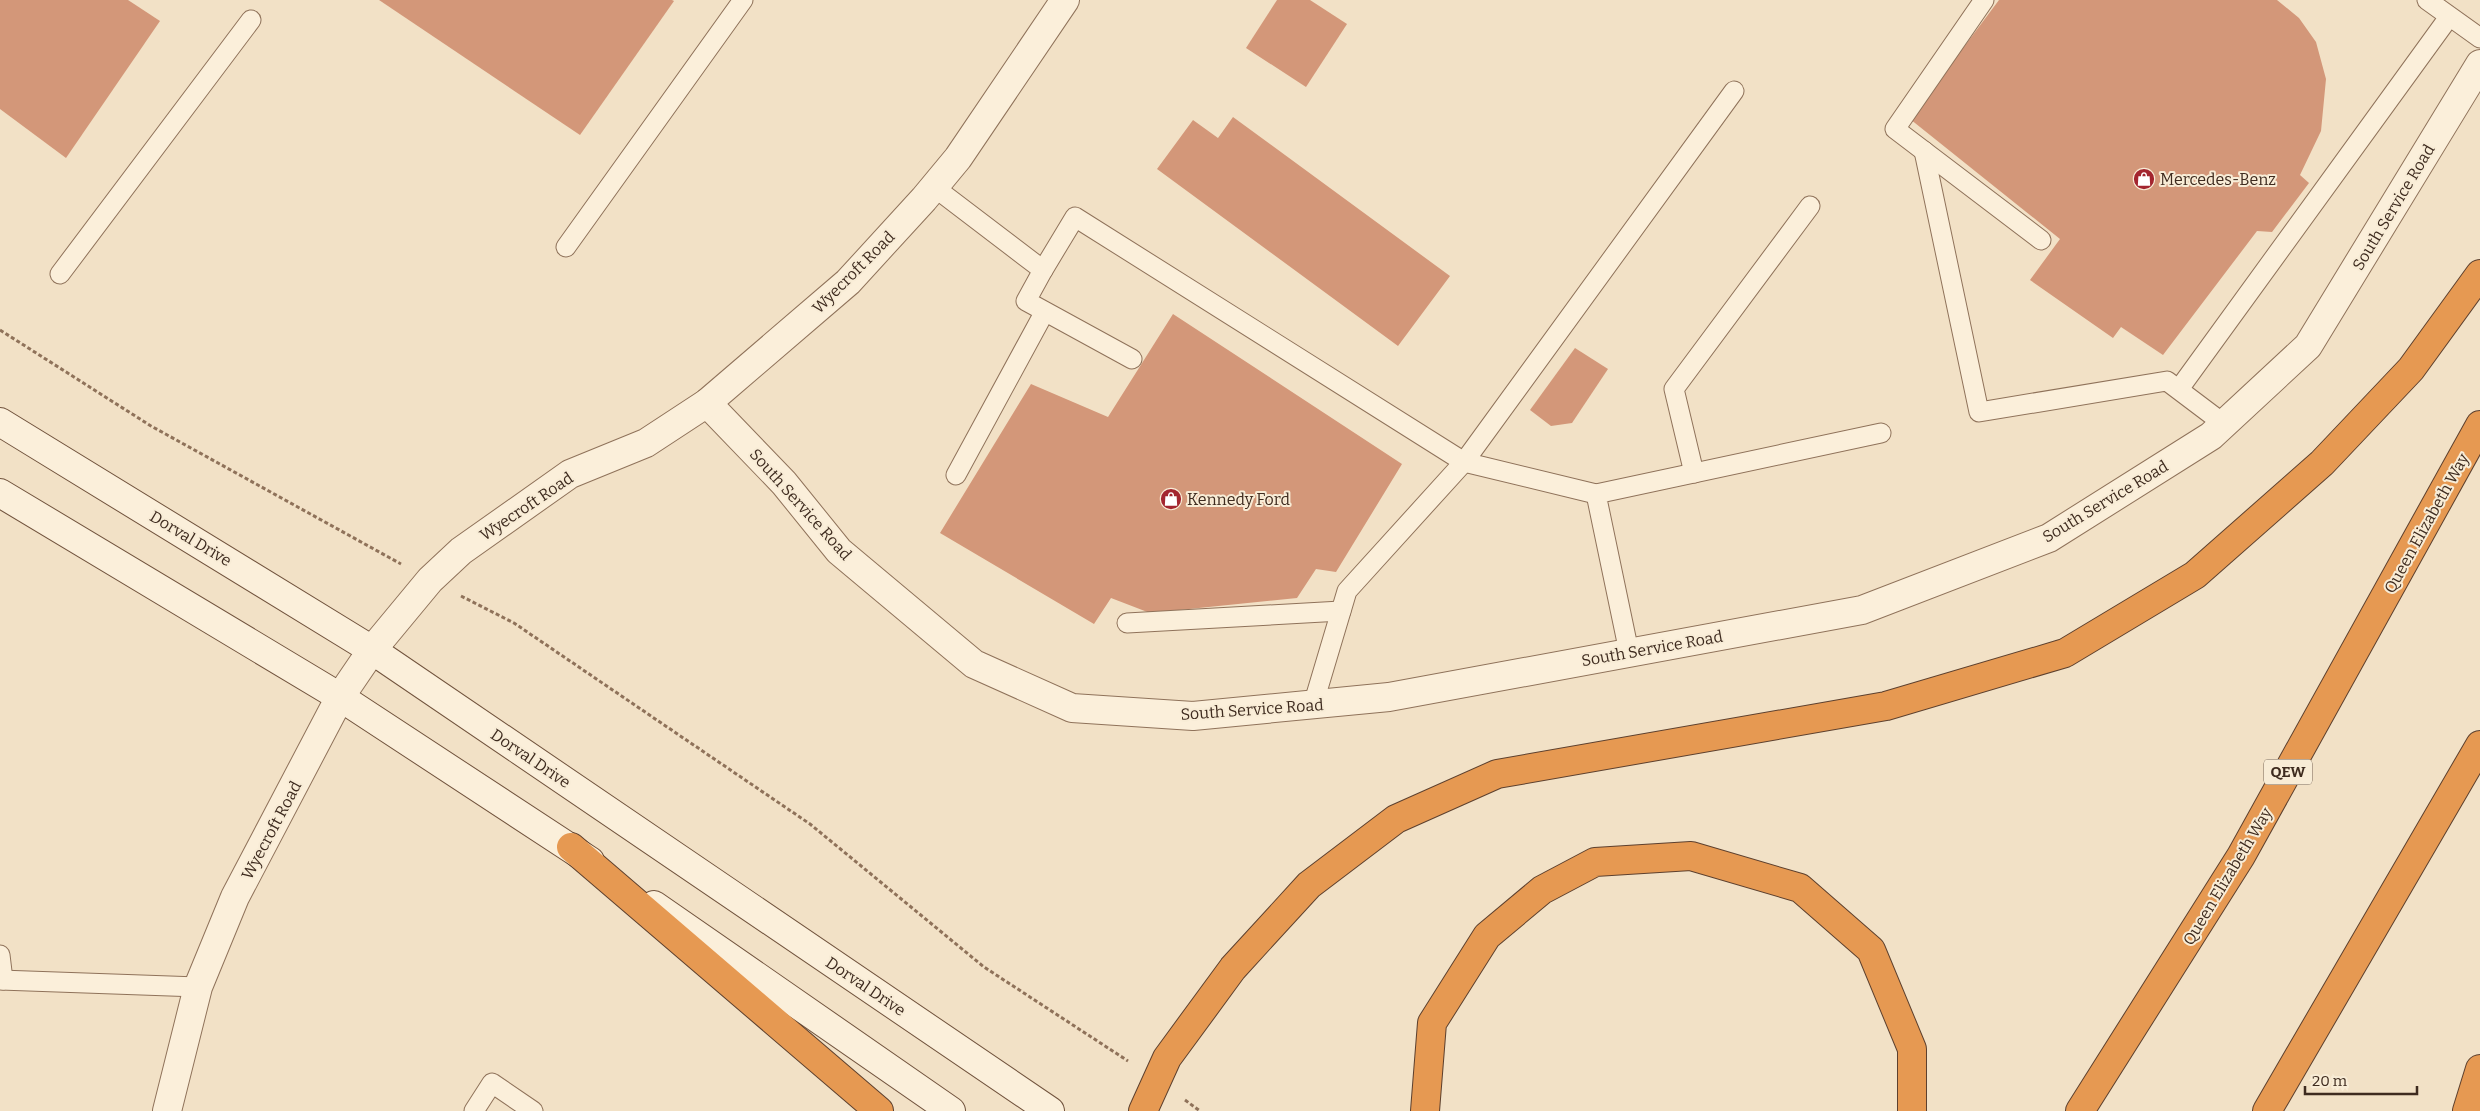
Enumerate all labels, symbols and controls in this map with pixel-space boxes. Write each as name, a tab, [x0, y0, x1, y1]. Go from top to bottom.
street label: South Service Road	[2348, 141, 2439, 274]
shop icon: Mercedes-Benz	[2132, 167, 2156, 191]
place label: Mercedes-Benz	[2160, 170, 2276, 189]
street label: Wyecroft Road	[808, 227, 899, 317]
street label: South Service Road	[746, 445, 856, 564]
street label: Queen Elizabeth Way	[2380, 450, 2473, 597]
street label: South Service Road	[2039, 456, 2172, 546]
street label: Wyecroft Road	[476, 468, 577, 545]
shop icon: Kennedy Ford	[1159, 487, 1183, 511]
place label: Kennedy Ford	[1187, 490, 1290, 509]
street label: Dorval Drive	[146, 507, 235, 570]
street label: South Service Road	[1580, 627, 1725, 670]
street label: South Service Road	[1180, 695, 1325, 724]
street label: Dorval Drive	[487, 725, 574, 792]
road number: QEW	[2264, 760, 2312, 784]
street label: Wyecroft Road	[238, 777, 306, 883]
street label: Queen Elizabeth Way	[2179, 804, 2276, 948]
street label: Dorval Drive	[822, 953, 909, 1020]
scale bar	[2305, 1064, 2418, 1096]
text: 20 m	[2312, 1072, 2348, 1090]

